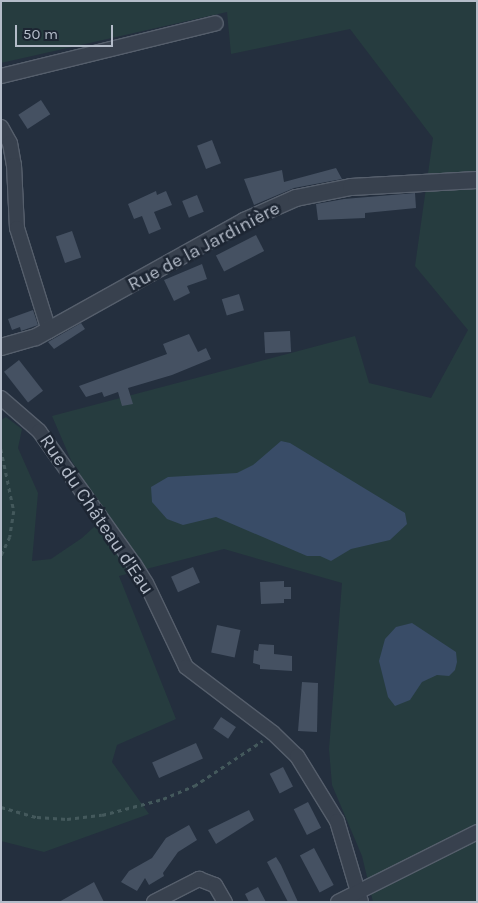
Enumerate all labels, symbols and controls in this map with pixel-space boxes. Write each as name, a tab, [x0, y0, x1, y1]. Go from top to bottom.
scale bar	[18, 15, 115, 47]
text: 50 m	[23, 25, 58, 43]
street label: Rue de la Jardinière	[124, 197, 284, 297]
street label: Rue du Château d'Eau	[34, 431, 158, 599]

